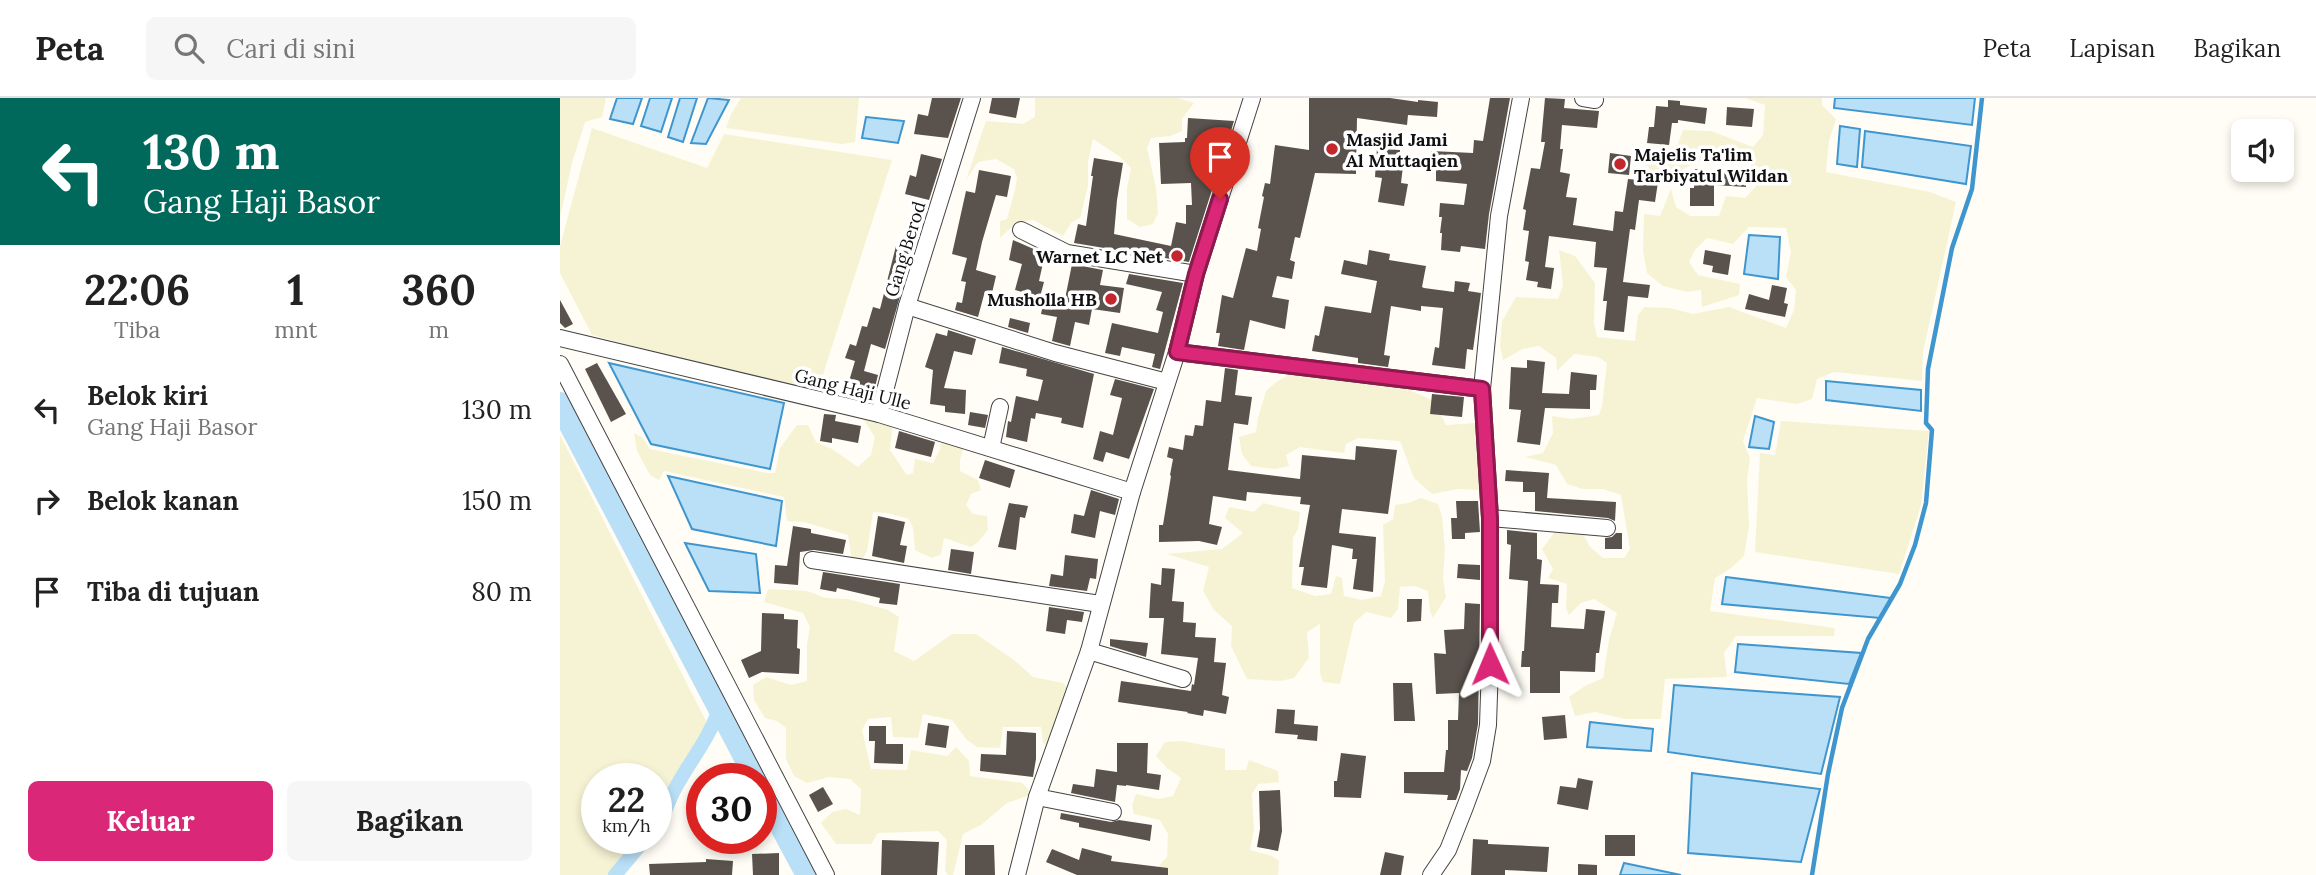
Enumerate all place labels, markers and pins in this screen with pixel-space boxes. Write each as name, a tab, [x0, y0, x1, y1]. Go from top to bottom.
pin	[1190, 127, 1250, 199]
place label: Masjid Jami Al Muttaqien	[1346, 128, 1459, 172]
marker: Masjid Jami Al Muttaqien	[1324, 141, 1340, 157]
place label: Majelis Ta'lim Tarbiyatul Wildan	[1634, 143, 1789, 187]
marker: Majelis Ta'lim Tarbiyatul Wildan	[1612, 156, 1628, 172]
place label: Warnet LC Net	[1036, 245, 1164, 268]
marker: Warnet LC Net	[1169, 248, 1185, 264]
place label: Musholla HB	[987, 288, 1097, 311]
marker: Musholla HB	[1103, 291, 1119, 307]

